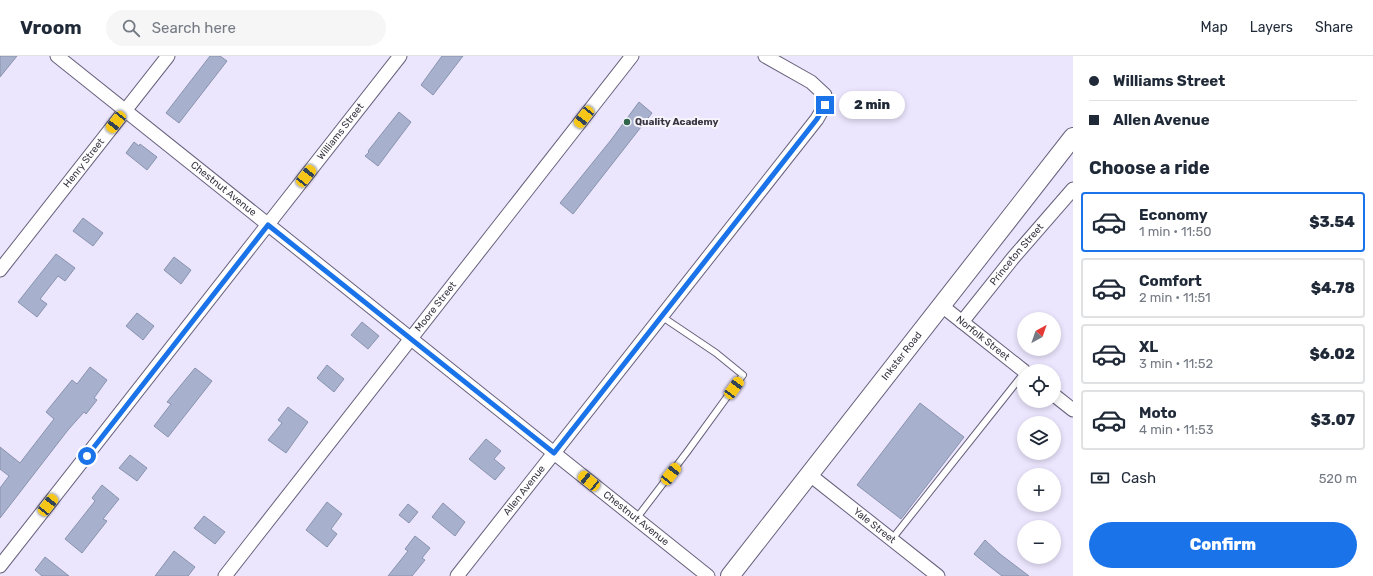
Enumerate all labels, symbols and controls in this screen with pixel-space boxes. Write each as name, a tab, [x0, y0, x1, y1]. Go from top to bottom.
search box	[106, 10, 386, 46]
text: Vroom	[20, 16, 82, 39]
icon: search	[120, 17, 142, 39]
text: Search here	[152, 19, 236, 37]
text: Map	[1201, 19, 1228, 36]
text: Layers	[1250, 19, 1293, 36]
text: Share	[1315, 19, 1353, 36]
text: Williams Street	[1113, 72, 1225, 90]
callout: 2 min	[839, 91, 905, 119]
route end	[816, 96, 834, 114]
text: 2 min	[854, 97, 890, 112]
street label: Williams Street	[315, 101, 367, 162]
car	[572, 104, 596, 130]
car	[104, 109, 128, 135]
text: Allen Avenue	[1113, 111, 1210, 129]
place label: Quality Academy	[635, 116, 719, 128]
marker: Quality Academy	[622, 117, 632, 127]
street label: Henry Street	[61, 136, 107, 190]
text: Choose a ride	[1089, 157, 1210, 179]
street label: Chestnut Avenue	[188, 159, 259, 219]
car	[294, 163, 318, 189]
icon: car	[1091, 204, 1127, 240]
text: Economy	[1139, 206, 1208, 224]
text: $3.54	[1309, 213, 1355, 231]
street label: Princeton Street	[988, 221, 1046, 288]
text: 1 min · 11:50	[1139, 224, 1211, 239]
icon: car	[1091, 270, 1127, 306]
text: Comfort	[1139, 272, 1202, 290]
street label: Moore Street	[413, 279, 459, 334]
text: $4.78	[1311, 279, 1355, 297]
text: 2 min · 11:51	[1139, 290, 1211, 305]
north arrow	[1017, 312, 1061, 356]
map controls	[1017, 312, 1061, 564]
street label: Norfolk Street	[954, 313, 1012, 363]
street label: Inkster Road	[879, 329, 924, 383]
icon: car	[1091, 336, 1127, 372]
text: XL	[1139, 338, 1158, 356]
text: $6.02	[1310, 345, 1355, 363]
text: 3 min · 11:52	[1139, 356, 1213, 371]
button: locate	[1017, 364, 1061, 408]
car	[722, 375, 746, 401]
icon: car	[1091, 402, 1127, 438]
text: Moto	[1139, 404, 1177, 422]
text: $3.07	[1311, 411, 1355, 429]
button: layers	[1017, 416, 1061, 460]
text: 4 min · 11:53	[1139, 422, 1214, 437]
route start	[78, 447, 96, 465]
car	[659, 461, 683, 487]
street label: Allen Avenue	[501, 463, 548, 518]
icon: cash	[1089, 467, 1111, 489]
button: +	[1017, 468, 1061, 512]
car	[576, 469, 602, 493]
text: Cash	[1121, 469, 1156, 487]
text: 520 m	[1319, 471, 1357, 486]
street label: Chestnut Avenue	[601, 489, 672, 549]
car	[36, 492, 60, 518]
street label: Yale Street	[851, 505, 898, 546]
button: −	[1017, 520, 1061, 564]
button: Confirm	[1089, 522, 1357, 568]

